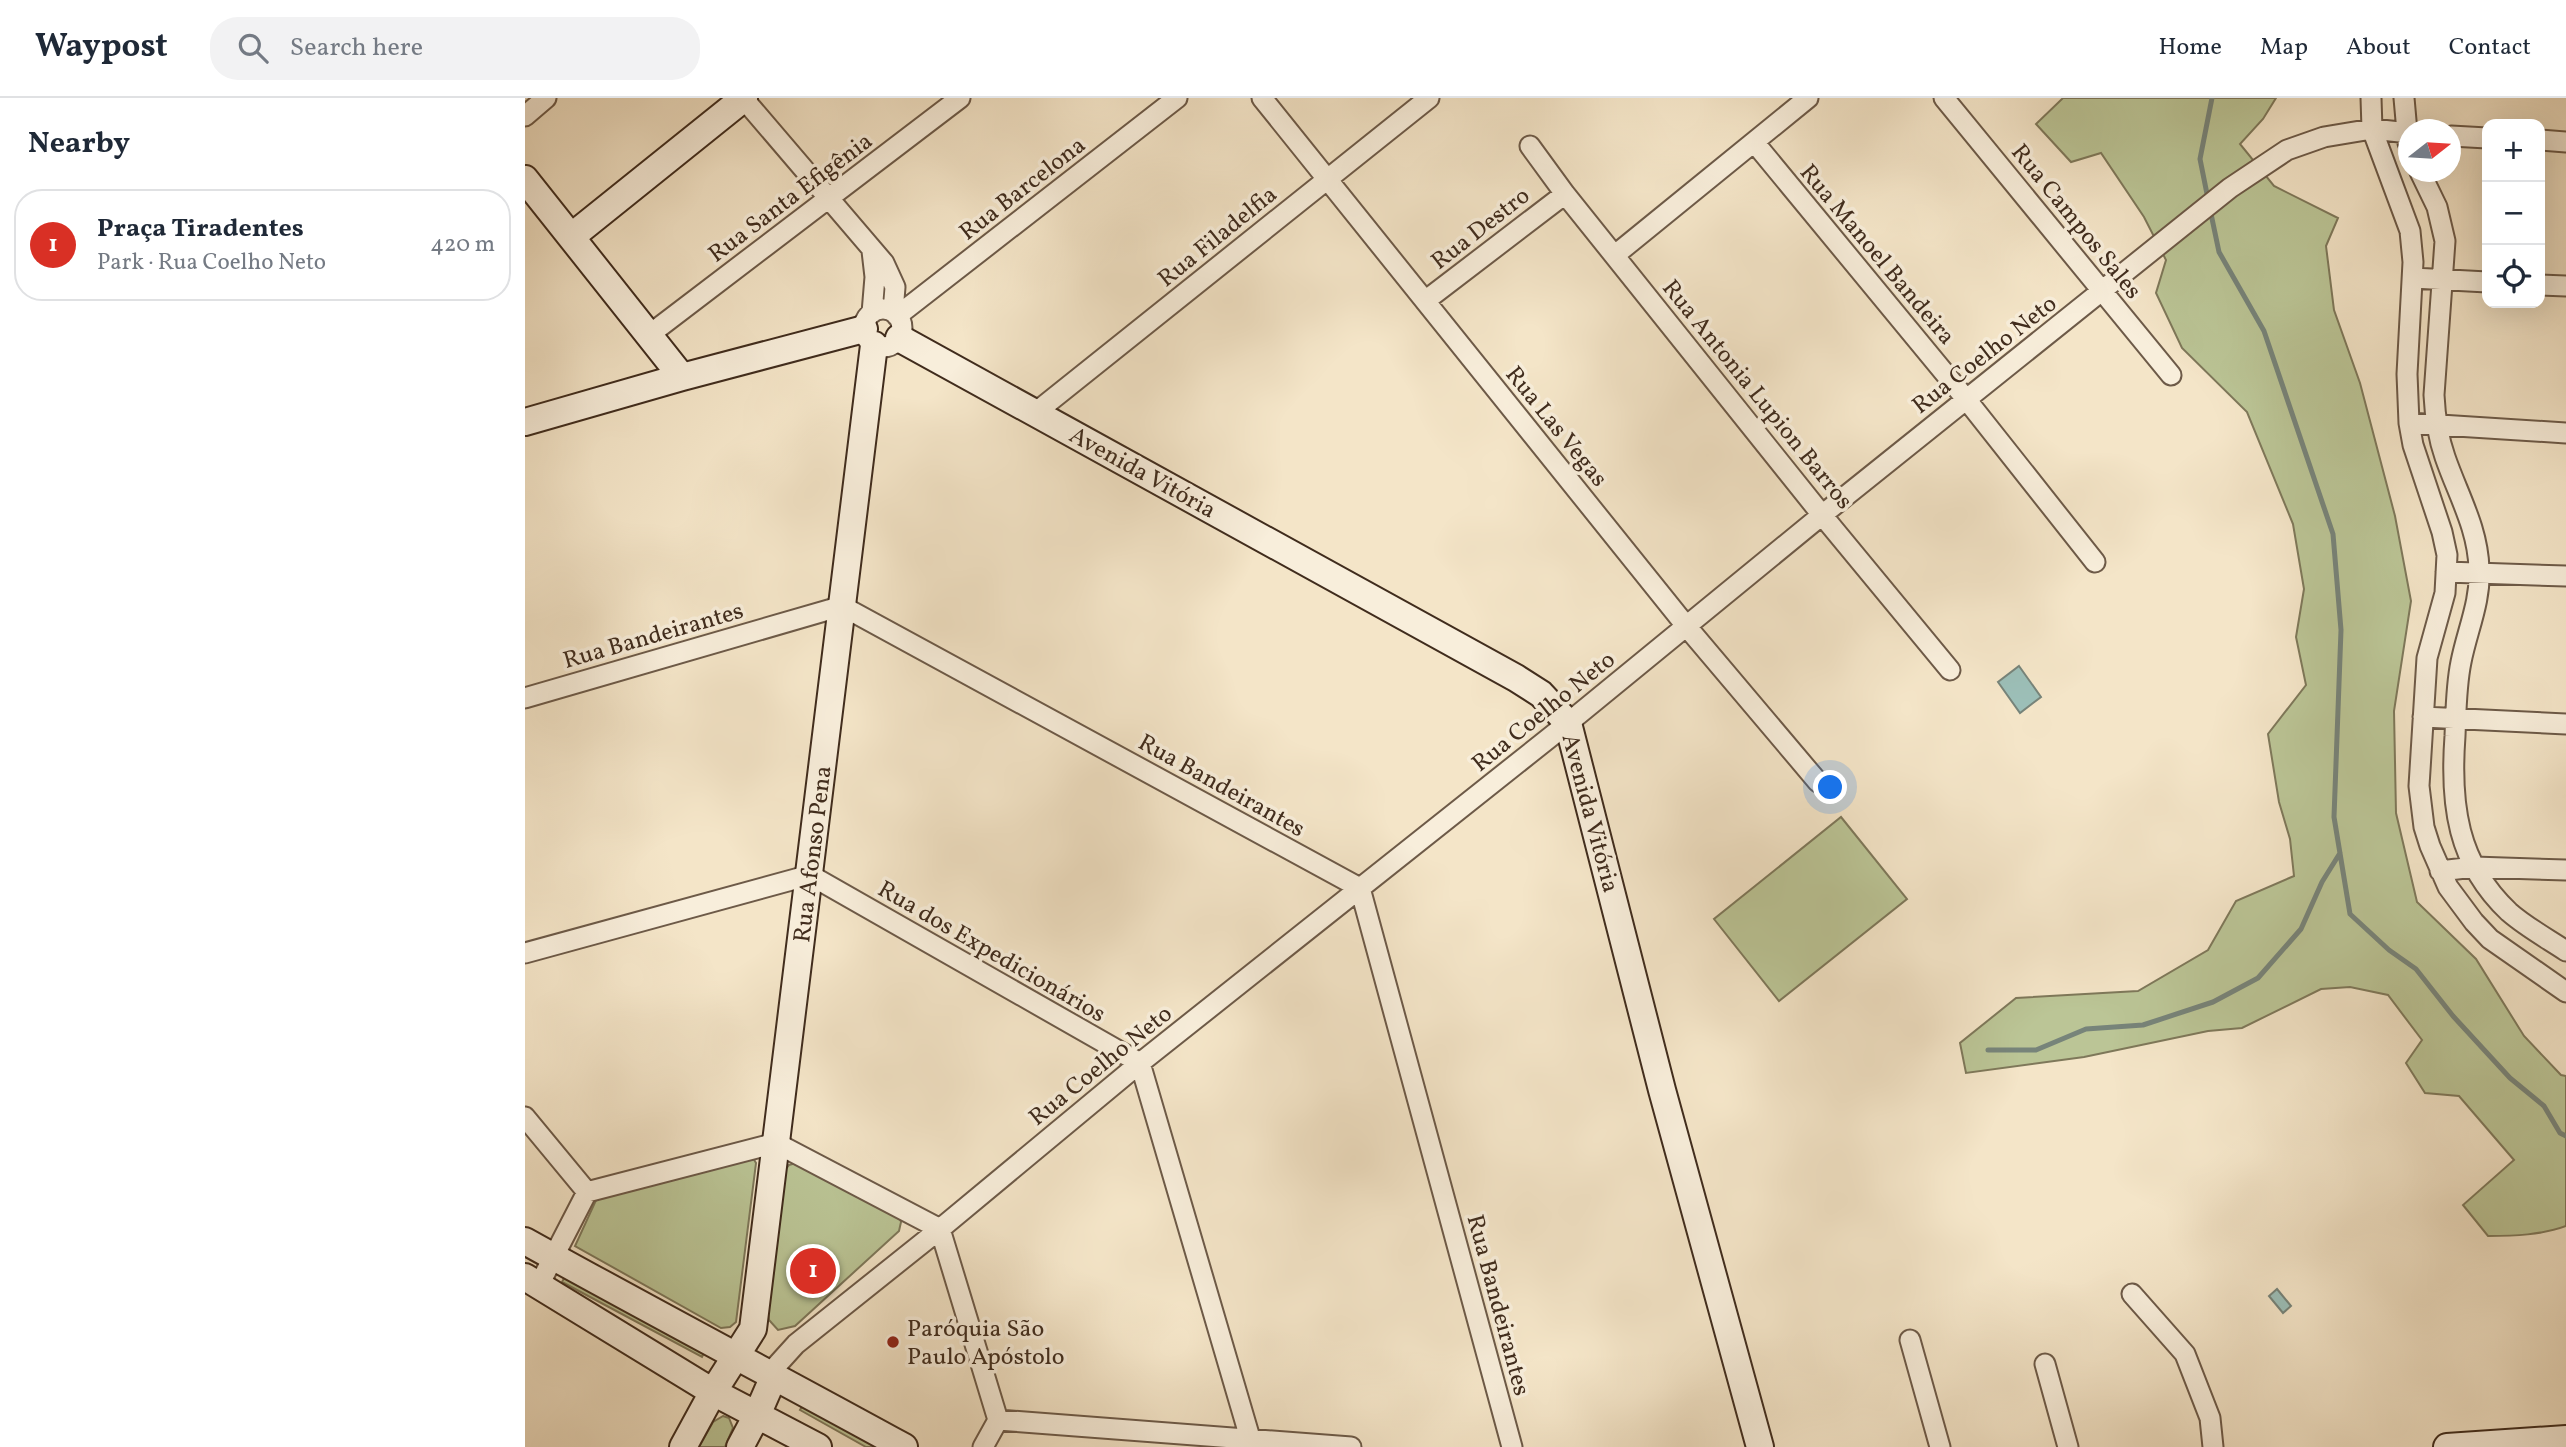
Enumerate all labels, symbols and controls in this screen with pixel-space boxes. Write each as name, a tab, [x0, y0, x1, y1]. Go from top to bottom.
search box	[210, 17, 700, 80]
text: Waypost	[35, 25, 168, 71]
icon: search	[234, 29, 272, 67]
text: Search here	[290, 30, 423, 66]
text: Home	[2158, 31, 2222, 65]
text: Map	[2260, 31, 2308, 65]
text: About	[2346, 31, 2411, 65]
text: Contact	[2449, 31, 2531, 65]
north arrow	[2398, 119, 2461, 182]
map controls	[2482, 119, 2545, 308]
button: +	[2482, 119, 2545, 182]
text: Nearby	[28, 123, 130, 165]
street label: Rua Santa Efigênia	[702, 125, 881, 272]
street label: Rua Barcelona	[953, 129, 1094, 250]
street label: Rua Campos Sales	[2002, 137, 2149, 307]
street label: Rua Manoel Bandeira	[1791, 157, 1962, 353]
street label: Rua Filadelfia	[1151, 179, 1285, 296]
street label: Rua Destro	[1425, 180, 1538, 279]
button: −	[2482, 182, 2545, 245]
text: Praça Tiradentes	[97, 211, 304, 247]
text: 1	[48, 229, 58, 261]
text: 420 m	[430, 229, 495, 261]
button: locate	[2482, 245, 2545, 308]
text: Park · Rua Coelho Neto	[97, 247, 326, 279]
street label: Rua Antonia Lupion Barros	[1653, 273, 1860, 518]
street label: Rua Coelho Neto	[1906, 288, 2065, 423]
street label: Rua Las Vegas	[1496, 360, 1615, 495]
street label: Avenida Vitória	[1062, 419, 1222, 528]
street label: Rua Bandeirantes	[559, 595, 748, 679]
street label: Rua Coelho Neto	[1465, 644, 1623, 781]
street label: Rua Bandeirantes	[1131, 727, 1311, 847]
street label: Avenida Vitória	[1552, 730, 1627, 897]
street label: Rua Afonso Pena	[786, 764, 842, 945]
your location	[1813, 770, 1847, 804]
street label: Rua dos Expedicionários	[871, 873, 1111, 1032]
street label: Rua Coelho Neto	[1022, 998, 1180, 1135]
street label: Rua Bandeirantes	[1457, 1211, 1538, 1400]
pin: 1	[790, 1245, 836, 1297]
place label: Paróquia São Paulo Apóstolo	[907, 1313, 1065, 1375]
marker: Paróquia São Paulo Apóstolo	[885, 1334, 901, 1350]

